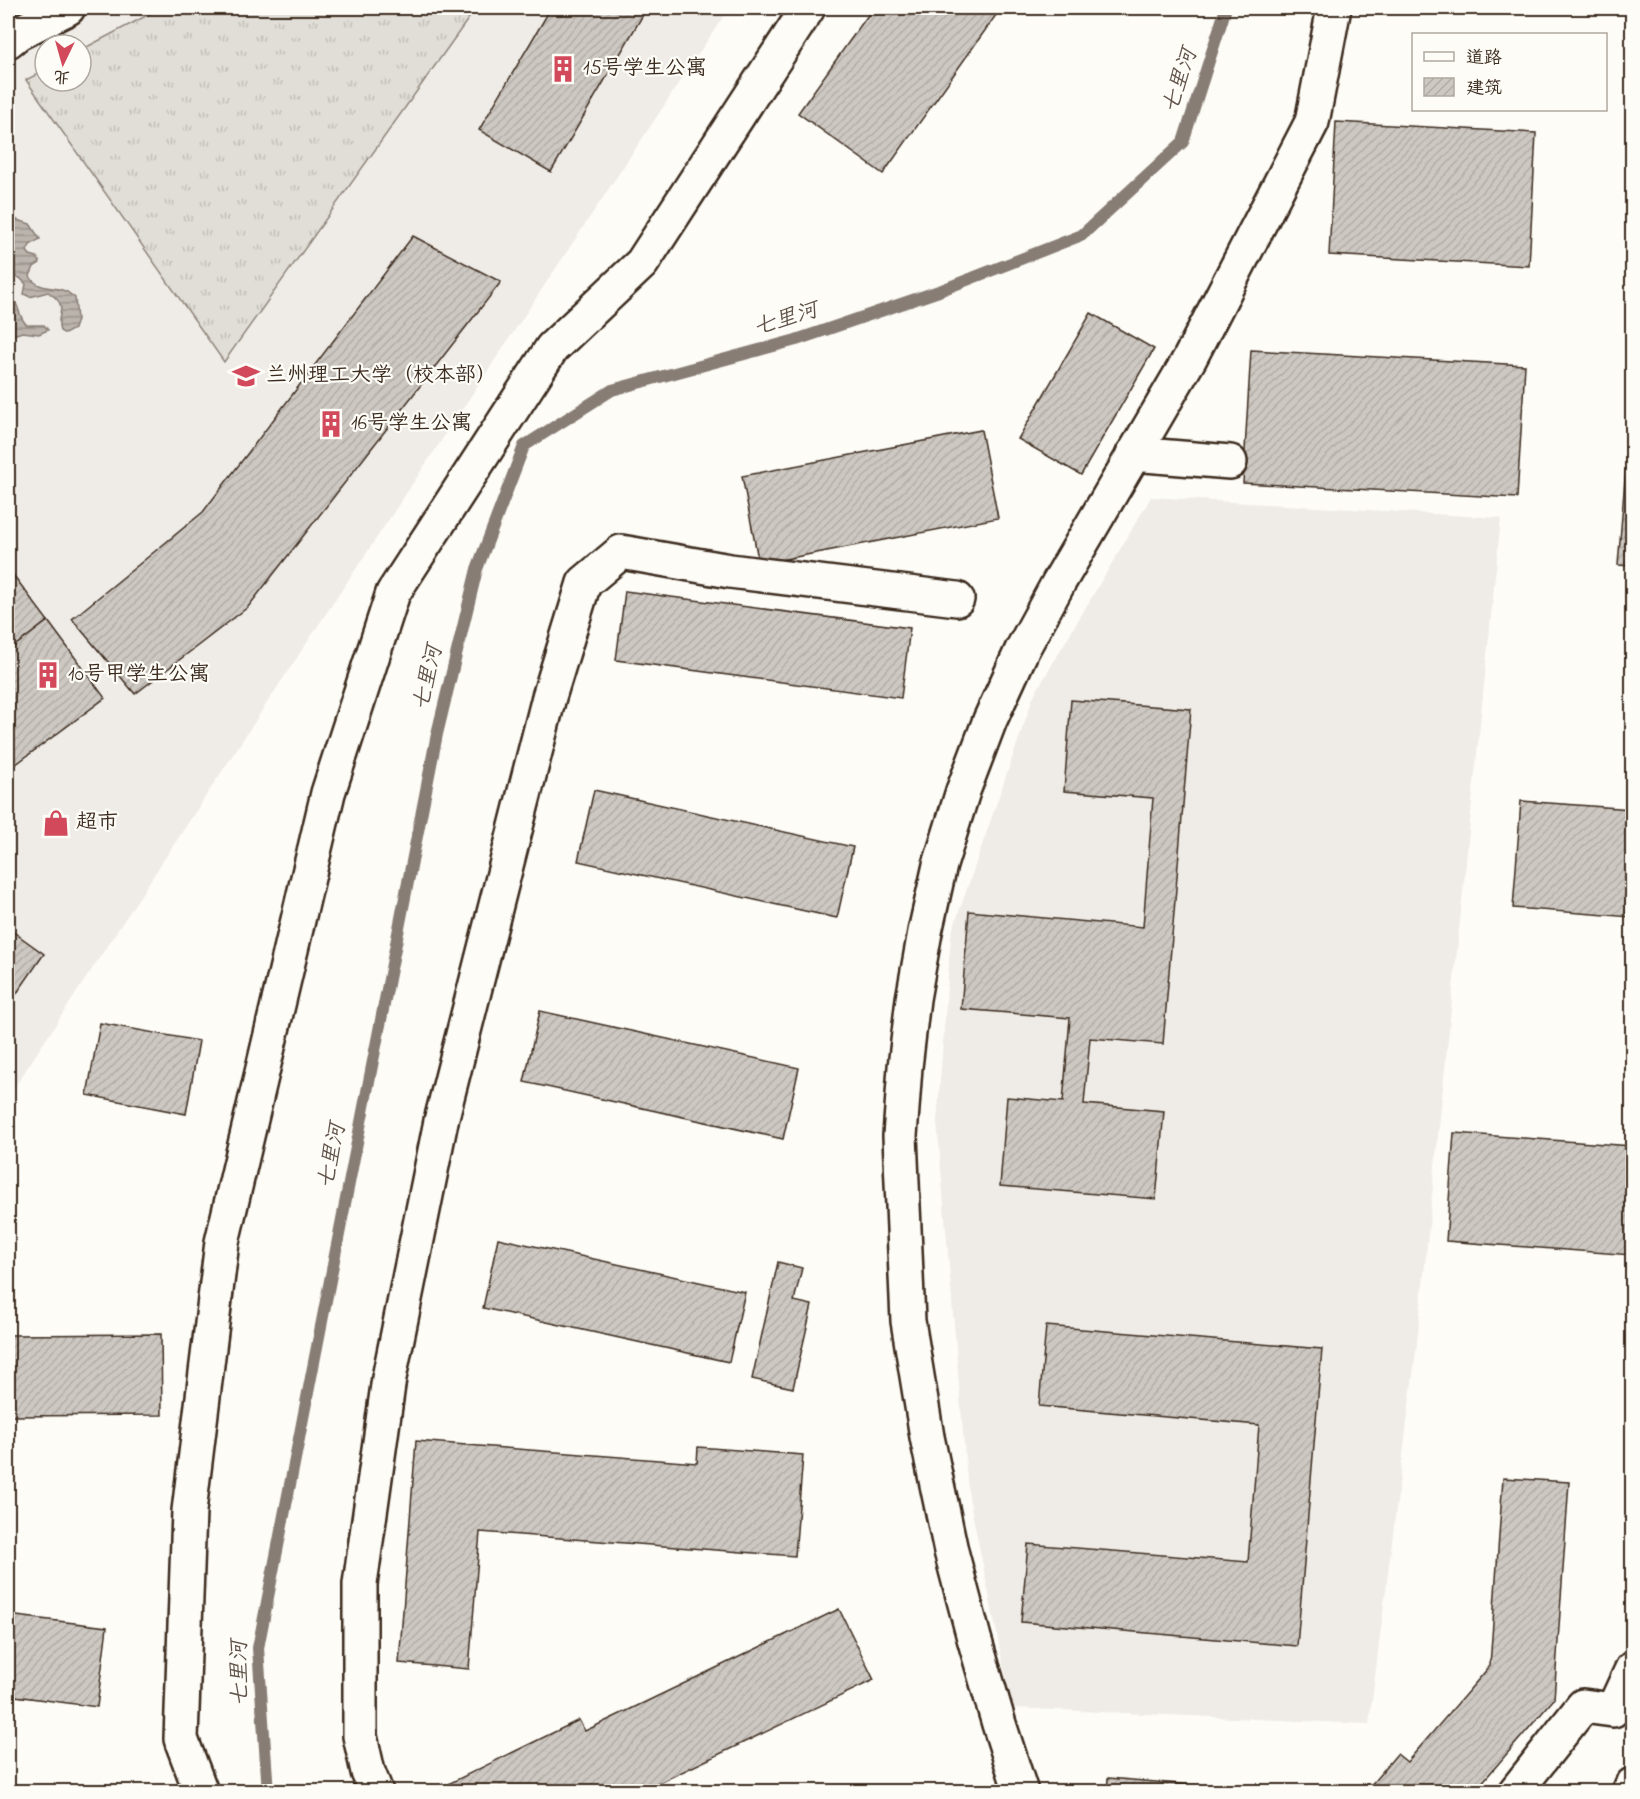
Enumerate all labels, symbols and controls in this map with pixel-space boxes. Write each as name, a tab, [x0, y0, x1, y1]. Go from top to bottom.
north arrow	[33, 33, 93, 93]
legend	[1412, 33, 1607, 111]
water label: 七里河	[1156, 42, 1207, 117]
text: 道路	[1466, 46, 1502, 72]
building icon: 15号学生公寓	[548, 54, 578, 84]
place label: 15号学生公寓	[583, 54, 707, 84]
text: 北	[53, 63, 71, 89]
text: 建筑	[1466, 76, 1502, 102]
water label: 七里河	[750, 294, 825, 345]
school or university icon: 兰州理工大学（校本部）	[231, 361, 261, 391]
place label: 兰州理工大学（校本部）	[266, 361, 497, 391]
building icon: 16号学生公寓	[316, 409, 346, 439]
place label: 16号学生公寓	[351, 409, 472, 439]
water label: 七里河	[406, 639, 453, 714]
building icon: 10号甲学生公寓	[33, 660, 63, 690]
place label: 10号甲学生公寓	[68, 660, 210, 690]
shop icon: 超市	[41, 808, 71, 838]
place label: 超市	[76, 808, 118, 838]
water label: 七里河	[311, 1118, 356, 1191]
water label: 七里河	[224, 1637, 258, 1706]

